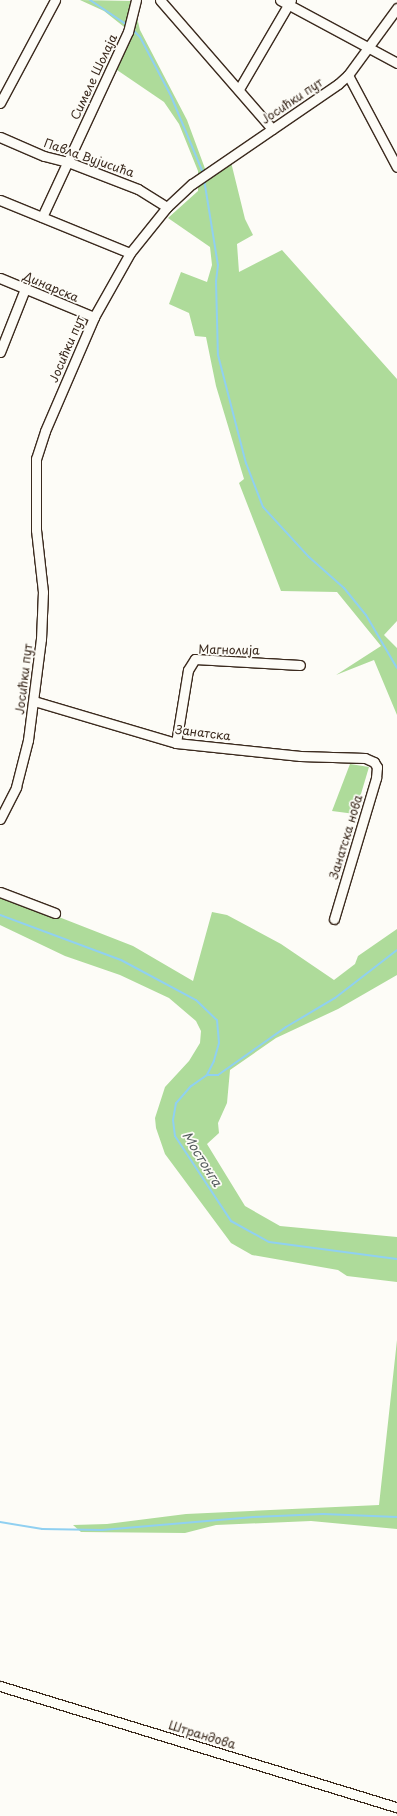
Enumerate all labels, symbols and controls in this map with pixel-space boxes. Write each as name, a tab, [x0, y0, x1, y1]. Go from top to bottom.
street label: Симеле Шолаја	[68, 32, 120, 122]
street label: Јосићки пут	[258, 75, 326, 127]
street label: Павла Вујисића	[42, 136, 136, 180]
street label: Динарска	[21, 269, 81, 305]
street label: Јосићки пут	[46, 313, 88, 385]
street label: Јосићки пут	[12, 642, 36, 716]
street label: Магнолија	[198, 642, 260, 658]
street label: Занатска	[175, 722, 231, 744]
street label: Занатска нова	[326, 793, 366, 881]
water label: Мостонга	[179, 1129, 225, 1189]
street label: Штрандова	[167, 1718, 237, 1752]

